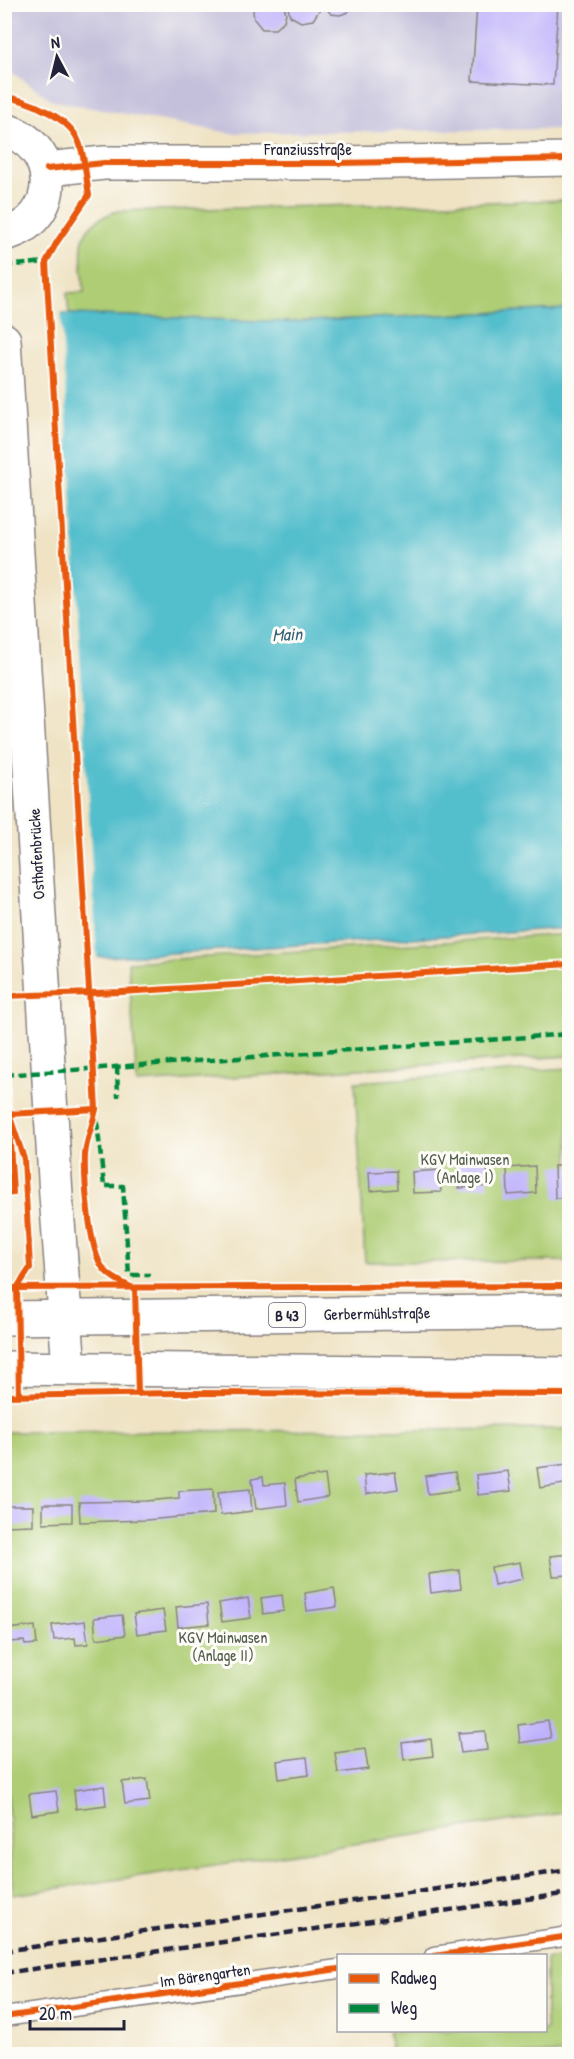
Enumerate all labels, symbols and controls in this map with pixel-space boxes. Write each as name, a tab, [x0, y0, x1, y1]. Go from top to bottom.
north arrow	[27, 27, 87, 87]
text: N	[50, 31, 61, 54]
street label: Franziusstraße	[263, 138, 352, 160]
water label: Main	[271, 621, 304, 647]
street label: Osthafenbrücke	[23, 807, 49, 900]
park label: KGV Mainwasen (Anlage I)	[421, 1148, 509, 1188]
street label: Gerbermühlstraße	[324, 1301, 431, 1325]
road number: B 43	[269, 1303, 305, 1327]
park label: KGV Mainwasen (Anlage II)	[179, 1626, 267, 1666]
legend	[337, 1954, 547, 2032]
street label: Im Bärengarten	[158, 1958, 252, 1992]
text: Radweg	[391, 1965, 437, 1990]
scale bar	[30, 1993, 124, 2031]
text: Weg	[391, 1995, 417, 2020]
text: 20 m	[39, 2001, 72, 2026]

